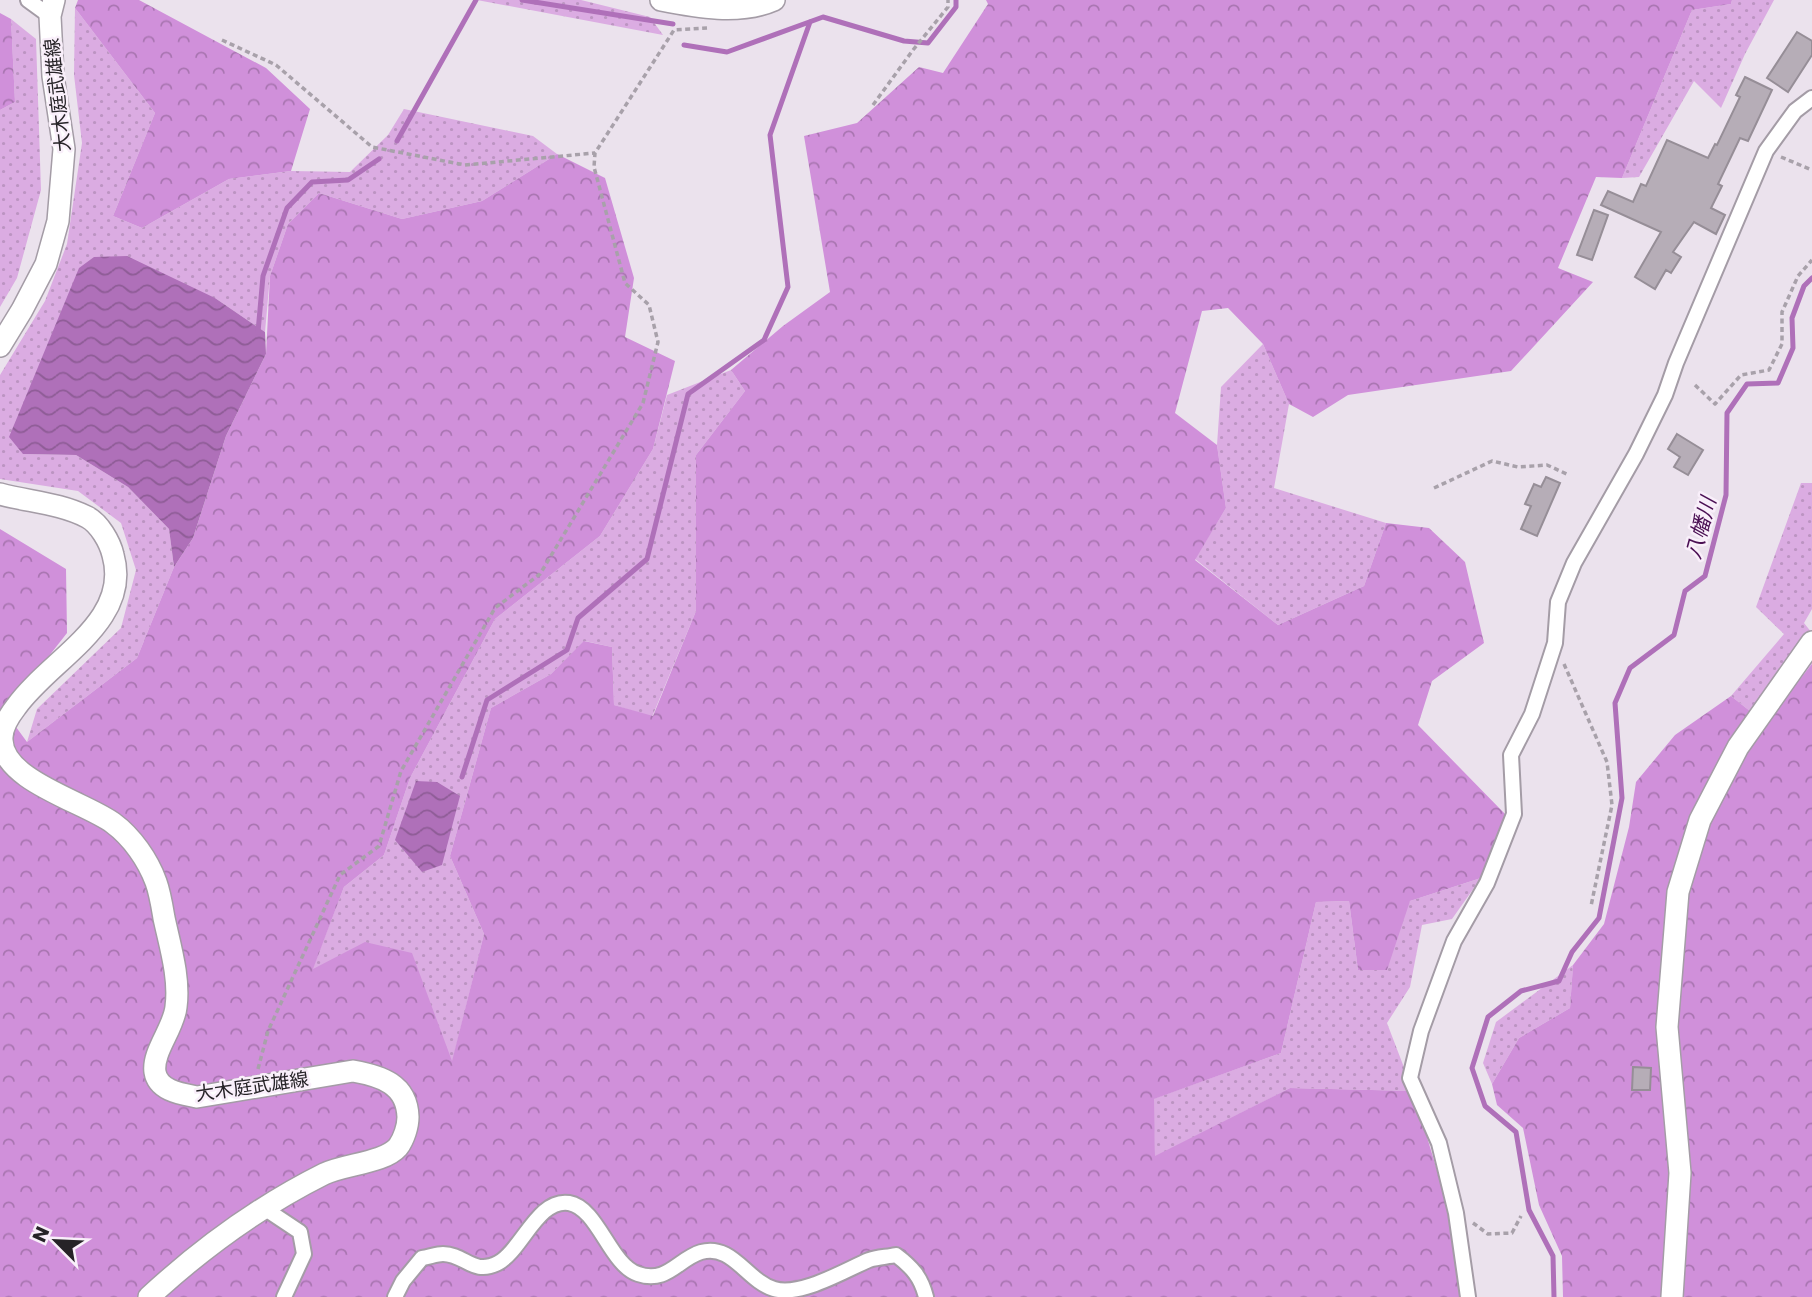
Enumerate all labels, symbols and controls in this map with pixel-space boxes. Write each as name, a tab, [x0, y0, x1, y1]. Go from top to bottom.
street label: 大木庭武雄線	[38, 37, 77, 153]
water label: 八幡川	[1678, 492, 1723, 562]
street label: 大木庭武雄線	[194, 1065, 310, 1108]
north arrow	[21, 1206, 91, 1276]
text: N	[26, 1222, 56, 1246]

